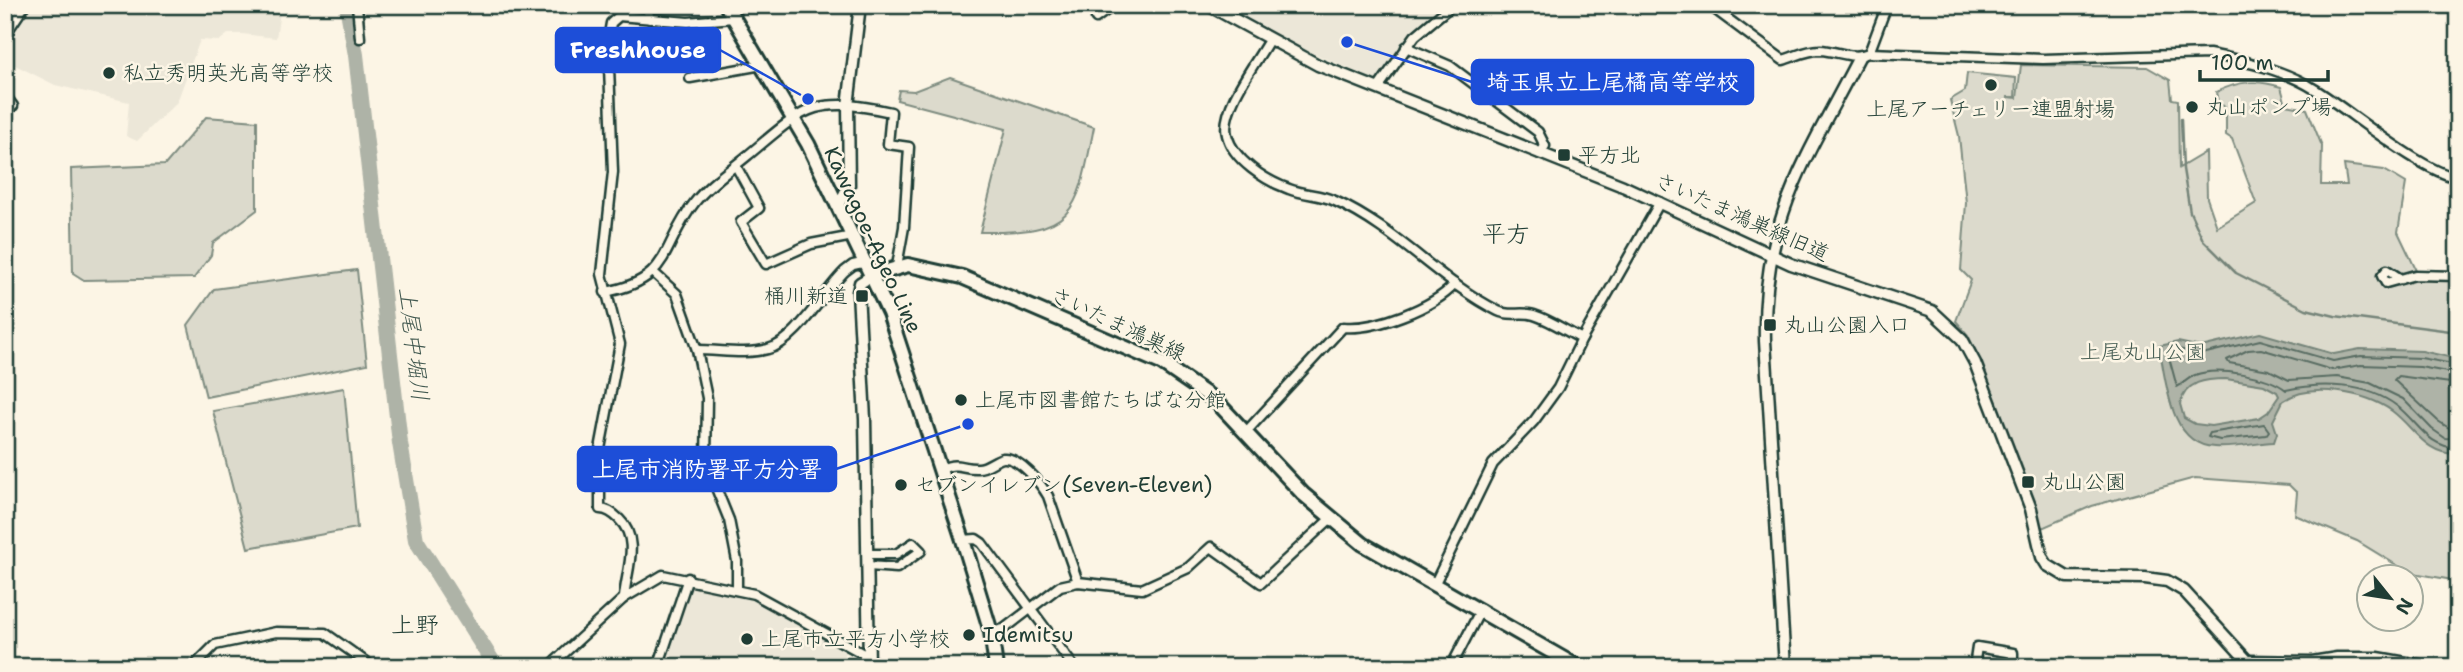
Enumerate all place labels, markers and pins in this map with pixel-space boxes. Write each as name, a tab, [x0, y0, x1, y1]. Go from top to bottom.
callout: Freshhouse	[556, 28, 720, 72]
place label: 私立秀明英光高等学校	[123, 59, 333, 87]
callout: 埼玉県立上尾橘高等学校	[1472, 60, 1753, 104]
marker: 私立秀明英光高等学校	[101, 65, 117, 81]
marker: 上尾アーチェリー連盟射場	[1983, 77, 1999, 93]
place label: 丸山ポンプ場	[2206, 93, 2332, 121]
place label: 上尾アーチェリー連盟射場	[1866, 95, 2116, 123]
marker: 丸山ポンプ場	[2184, 99, 2200, 115]
place label: 平方北	[1578, 141, 1641, 169]
marker: 平方北	[1556, 147, 1572, 163]
place label: 桶川新道	[764, 282, 848, 310]
marker: 桶川新道	[854, 288, 870, 304]
place label: 丸山公園入口	[1784, 311, 1910, 339]
marker: 丸山公園入口	[1762, 317, 1778, 333]
place label: 上尾市図書館たちばな分館	[975, 386, 1227, 414]
marker: 上尾市図書館たちばな分館	[953, 392, 969, 408]
callout: 上尾市消防署平方分署	[578, 447, 836, 491]
place label: 丸山公園	[2042, 468, 2126, 496]
place label: セブンイレブン(Seven-Eleven)	[915, 471, 1212, 499]
marker: 丸山公園	[2020, 474, 2036, 490]
marker: セブンイレブン(Seven-Eleven)	[893, 477, 909, 493]
place label: Idemitsu	[983, 621, 1073, 649]
place label: 上尾市立平方小学校	[761, 625, 950, 653]
marker: Idemitsu	[961, 627, 977, 643]
marker: 上尾市立平方小学校	[739, 631, 755, 647]

